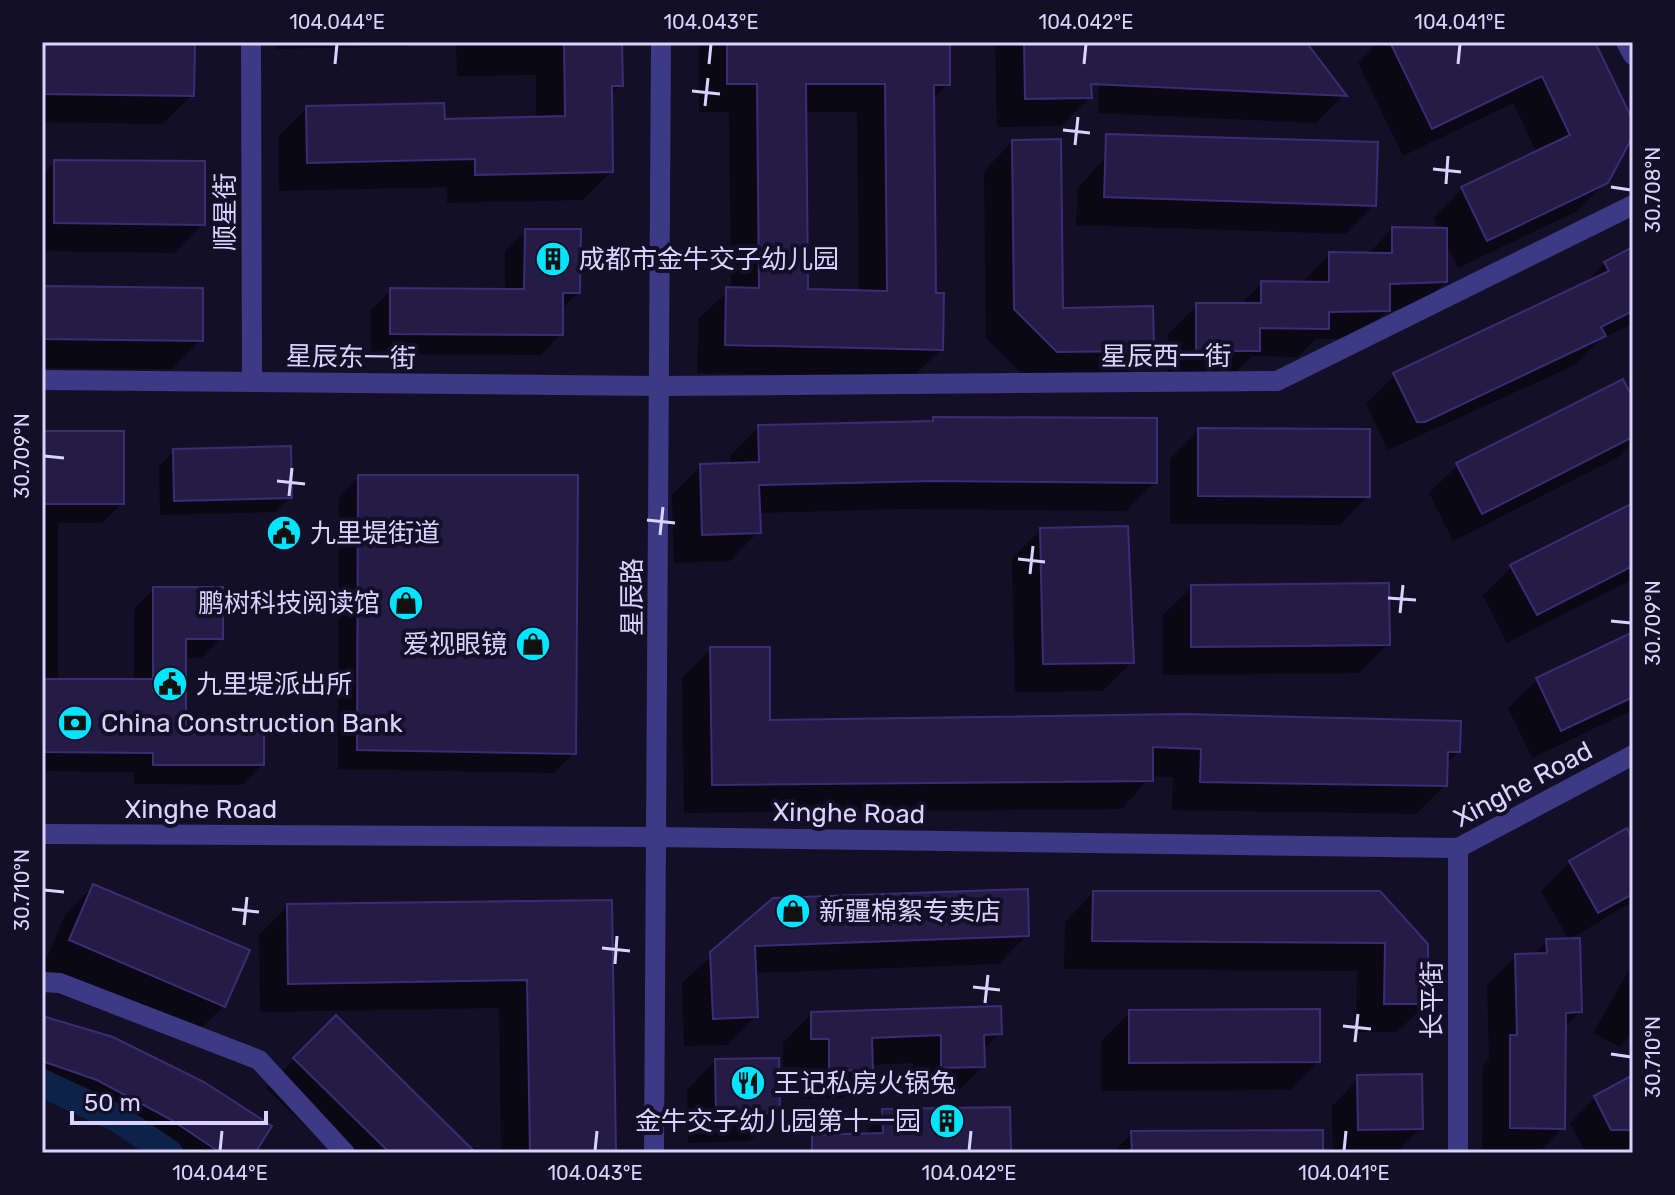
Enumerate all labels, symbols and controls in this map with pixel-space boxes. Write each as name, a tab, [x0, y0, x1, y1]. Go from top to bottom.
text: 104.044°E	[289, 10, 385, 34]
text: 104.043°E	[663, 10, 759, 34]
text: 104.042°E	[1039, 10, 1133, 34]
text: 104.041°E	[1414, 10, 1506, 34]
text: 30.708°N	[1641, 147, 1665, 233]
street label: 顺星街	[210, 173, 241, 251]
building icon: 成都市金牛交子幼儿园	[534, 240, 572, 278]
place label: 成都市金牛交子幼儿园	[579, 244, 839, 275]
street label: 星辰东一街	[286, 341, 416, 374]
street label: 星辰西一街	[1101, 341, 1231, 372]
text: 30.709°N	[10, 413, 34, 499]
public building icon: 九里堤街道	[265, 514, 303, 552]
place label: 九里堤街道	[310, 518, 440, 549]
street label: 星辰路	[617, 558, 648, 636]
text: 30.709°N	[1641, 580, 1665, 666]
shop icon: 鹏树科技阅读馆	[387, 584, 425, 622]
place label: 鹏树科技阅读馆	[198, 588, 380, 619]
shop icon: 爱视眼镜	[514, 625, 552, 663]
place label: 爱视眼镜	[403, 629, 507, 660]
public building icon: 九里堤派出所	[151, 665, 189, 703]
place label: 九里堤派出所	[196, 669, 352, 700]
bank icon: China Construction Bank	[56, 704, 94, 742]
place label: China Construction Bank	[101, 708, 403, 739]
street label: Xinghe Road	[1449, 735, 1598, 834]
street label: Xinghe Road	[125, 794, 277, 825]
street label: Xinghe Road	[773, 797, 925, 830]
text: 30.710°N	[10, 849, 34, 931]
shop icon: 新疆棉絮专卖店	[774, 892, 812, 930]
place label: 新疆棉絮专卖店	[819, 896, 1001, 927]
street label: 长平街	[1417, 961, 1448, 1039]
text: 30.710°N	[1641, 1016, 1665, 1098]
restaurant icon: 王记私房火锅兔	[729, 1064, 767, 1102]
place label: 王记私房火锅兔	[774, 1068, 956, 1099]
scale bar	[72, 1075, 266, 1125]
text: 50 m	[84, 1089, 141, 1117]
building icon: 金牛交子幼儿园第十一园	[928, 1102, 966, 1140]
place label: 金牛交子幼儿园第十一园	[635, 1106, 921, 1137]
text: 104.044°E	[172, 1161, 268, 1185]
text: 104.043°E	[547, 1161, 643, 1185]
text: 104.042°E	[922, 1161, 1016, 1185]
text: 104.041°E	[1298, 1161, 1390, 1185]

